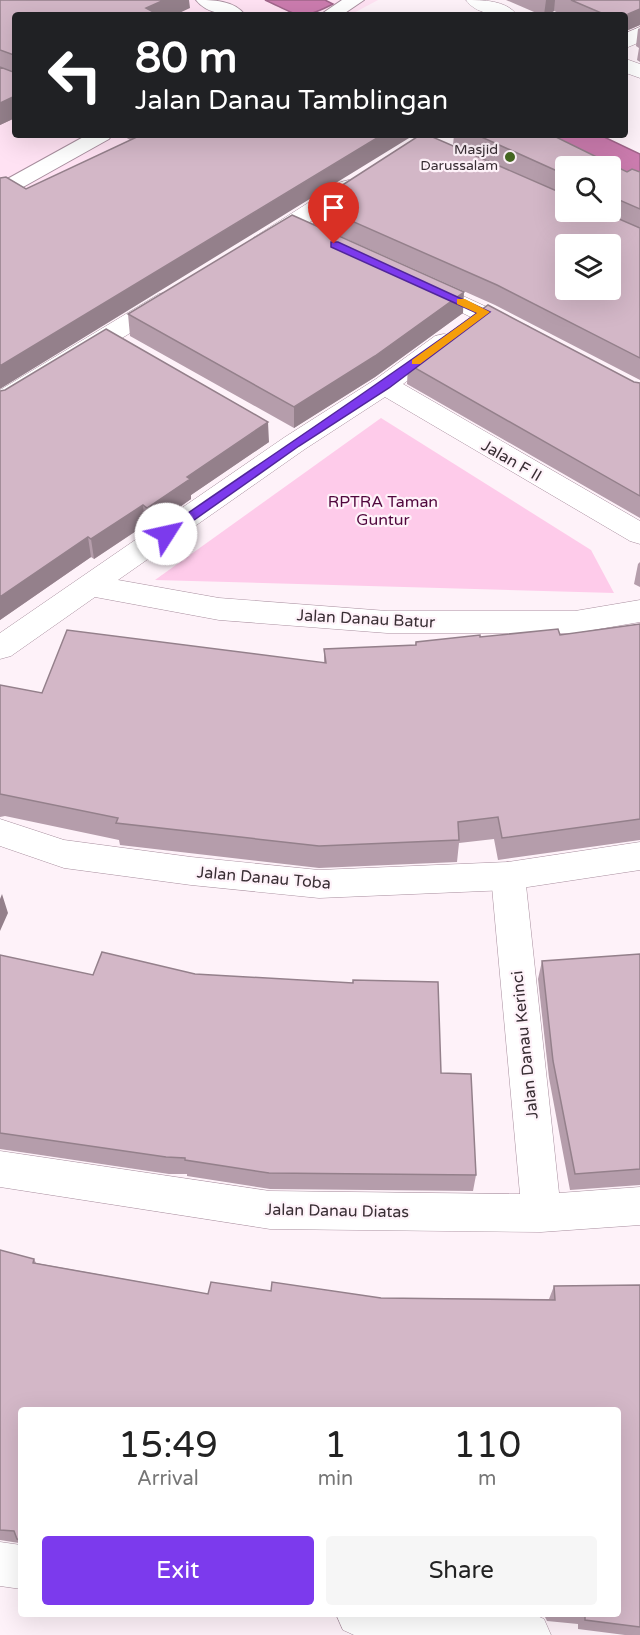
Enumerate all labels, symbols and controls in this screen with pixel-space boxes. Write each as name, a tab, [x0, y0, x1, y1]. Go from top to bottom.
text: 80 m	[135, 33, 237, 84]
icon: left	[36, 36, 114, 114]
text: Jalan Danau Tamblingan	[135, 84, 448, 117]
place label: Masjid Darussalam	[420, 141, 498, 174]
marker: Masjid Darussalam	[503, 150, 517, 164]
map controls	[555, 156, 621, 300]
button: search	[555, 156, 621, 222]
pin	[308, 182, 359, 244]
icon: arrive	[317, 191, 350, 224]
button: layers	[555, 234, 621, 300]
street label: Jalan F II	[478, 436, 545, 486]
park label: RPTRA Taman Guntur	[328, 492, 438, 530]
position arrow	[134, 502, 198, 566]
street label: Jalan Danau Batur	[296, 605, 437, 633]
street label: Jalan Danau Toba	[196, 862, 332, 894]
street label: Jalan Danau Kerinci	[507, 970, 543, 1120]
street label: Jalan Danau Diatas	[265, 1200, 409, 1222]
text: 15:49	[118, 1424, 218, 1467]
text: 1	[324, 1424, 347, 1467]
text: 110	[453, 1424, 521, 1467]
text: Arrival	[137, 1467, 199, 1491]
text: min	[318, 1467, 353, 1491]
text: m	[478, 1467, 496, 1491]
button: Exit	[42, 1536, 314, 1605]
button: Share	[326, 1536, 597, 1605]

